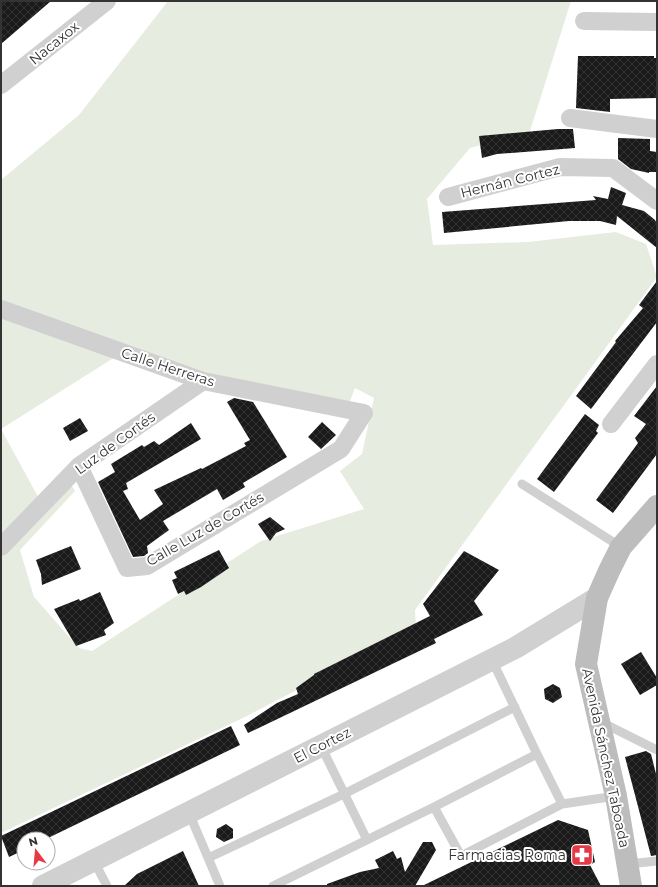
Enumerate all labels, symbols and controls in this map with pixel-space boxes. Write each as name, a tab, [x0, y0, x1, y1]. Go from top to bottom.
street label: Nacaxox	[25, 17, 83, 69]
street label: Hernán Cortez	[459, 160, 561, 202]
street label: Calle Herreras	[119, 343, 217, 391]
street label: Luz de Cortés	[71, 408, 159, 478]
street label: Calle Luz de Cortés	[143, 488, 267, 570]
street label: Avenida Sánchez Taboada	[578, 667, 634, 849]
street label: El Cortez	[290, 723, 354, 767]
north arrow	[16, 831, 56, 871]
text: N	[27, 833, 39, 849]
pharmacy icon: Farmacias Roma	[569, 842, 595, 868]
place label: Farmacias Roma	[448, 846, 566, 864]

